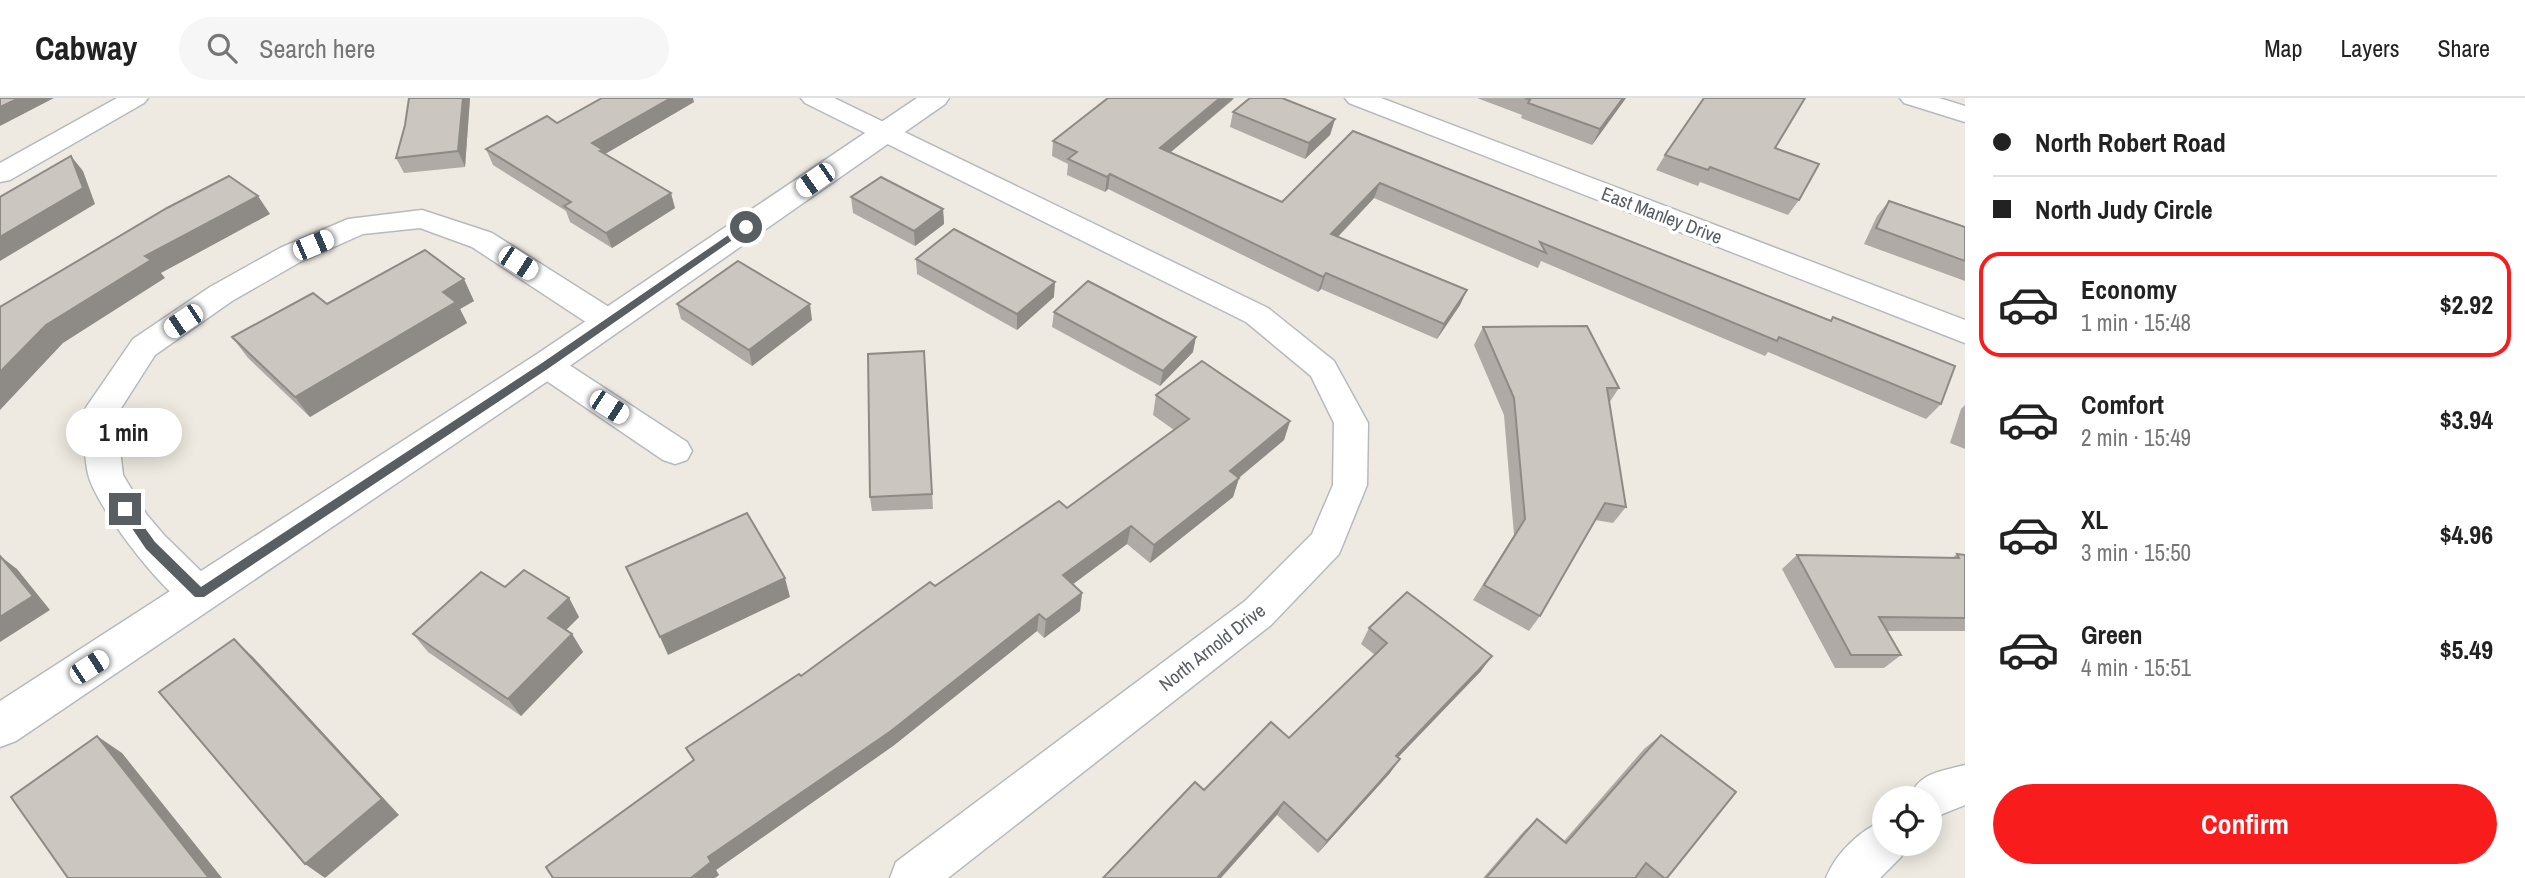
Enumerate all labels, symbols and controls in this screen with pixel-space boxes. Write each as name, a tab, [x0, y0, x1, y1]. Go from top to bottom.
search box	[179, 17, 669, 80]
text: Cabway	[35, 26, 137, 70]
icon: search	[203, 29, 241, 67]
text: Search here	[259, 31, 375, 66]
text: Map	[2264, 32, 2302, 64]
text: Layers	[2340, 32, 2399, 64]
text: Share	[2437, 32, 2490, 64]
text: North Robert Road	[2035, 125, 2226, 160]
car	[792, 159, 839, 201]
street label: East Manley Drive	[1598, 180, 1726, 250]
text: North Judy Circle	[2035, 192, 2213, 227]
route start	[730, 211, 762, 243]
car	[290, 227, 337, 263]
car	[495, 243, 542, 283]
text: Economy	[2081, 272, 2177, 307]
icon: car	[1997, 273, 2060, 336]
text: $2.92	[2440, 287, 2493, 322]
car	[160, 301, 207, 341]
text: 1 min · 15:48	[2081, 307, 2191, 338]
car	[586, 387, 633, 427]
text: Comfort	[2081, 387, 2164, 422]
icon: car	[1997, 388, 2060, 451]
text: $3.94	[2440, 402, 2493, 437]
callout: 1 min	[67, 408, 183, 456]
text: 1 min	[99, 417, 149, 448]
text: 2 min · 15:49	[2081, 422, 2191, 453]
route end	[109, 493, 141, 525]
text: XL	[2081, 502, 2108, 537]
icon: car	[1997, 503, 2060, 566]
text: $4.96	[2440, 517, 2493, 552]
text: 3 min · 15:50	[2081, 537, 2191, 568]
street label: North Arnold Drive	[1154, 597, 1270, 697]
text: Green	[2081, 617, 2143, 652]
icon: car	[1997, 618, 2060, 681]
text: $5.49	[2440, 632, 2493, 667]
car	[66, 647, 113, 687]
text: 4 min · 15:51	[2081, 652, 2191, 683]
button: Confirm	[1993, 784, 2497, 864]
map controls	[1872, 786, 1942, 856]
button: locate	[1872, 786, 1942, 856]

